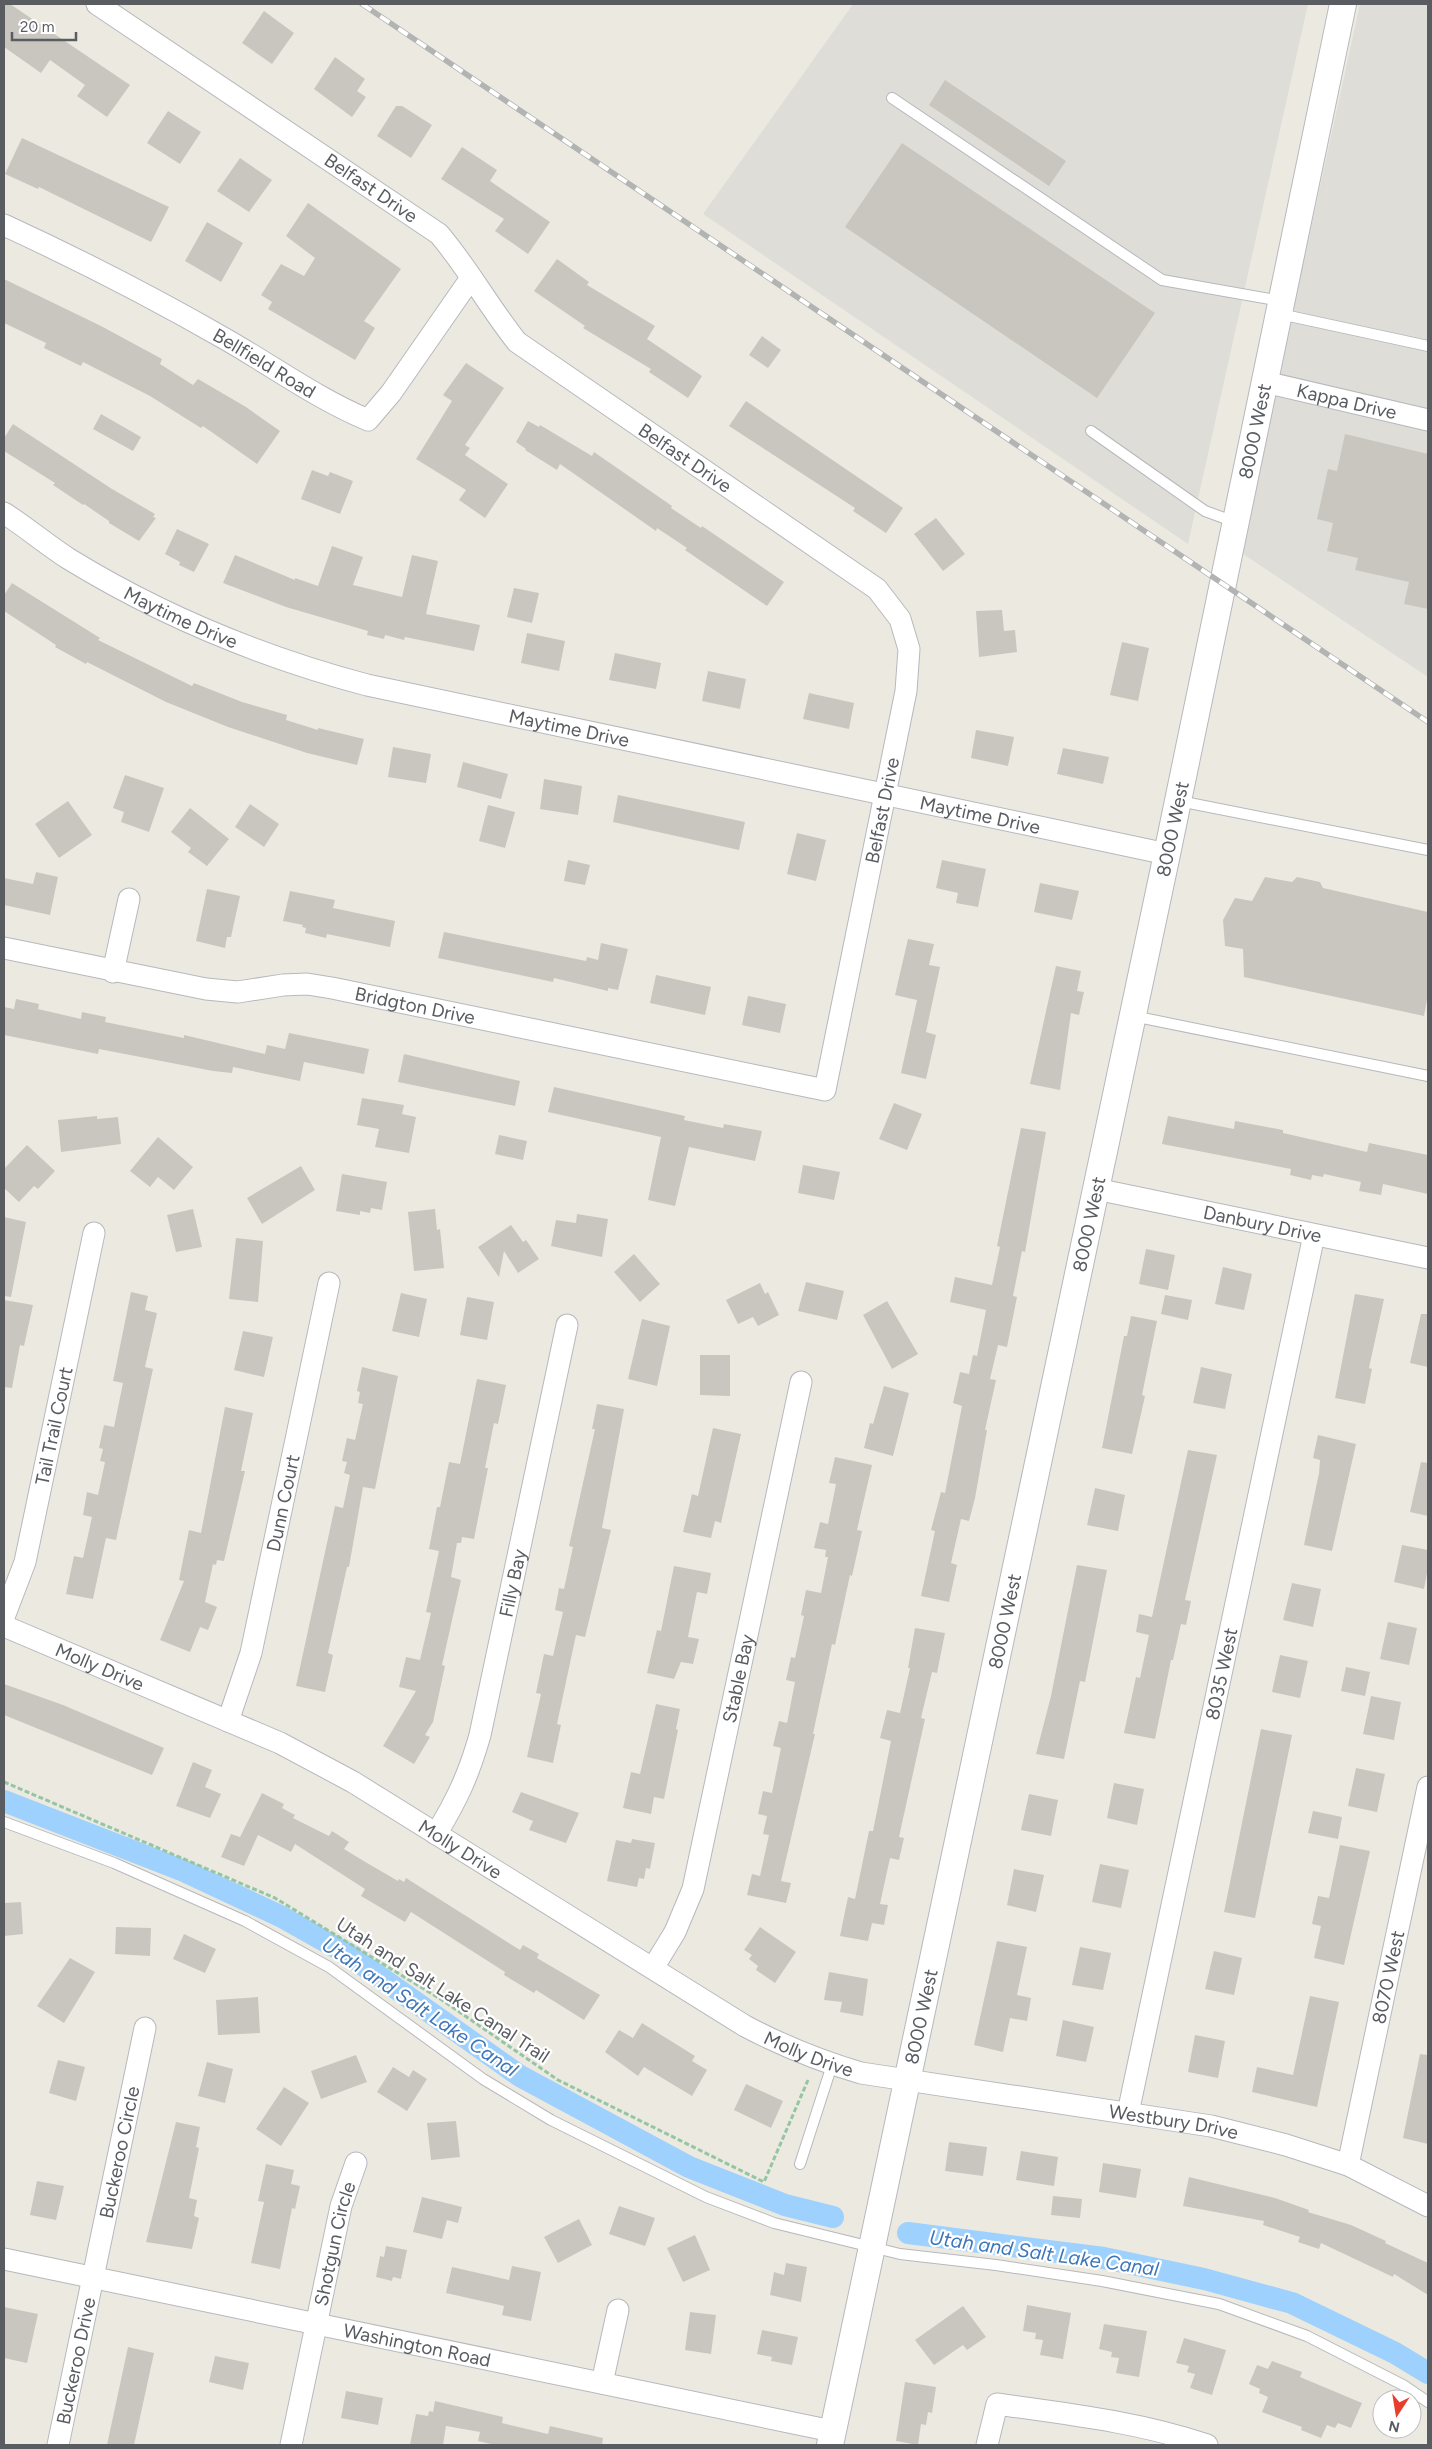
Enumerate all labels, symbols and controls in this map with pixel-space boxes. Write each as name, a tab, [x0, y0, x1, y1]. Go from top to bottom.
scale bar	[12, 10, 76, 42]
text: 20 m	[20, 18, 54, 36]
street label: Belfast Drive	[320, 148, 422, 228]
street label: Bellfield Road	[209, 323, 320, 403]
street label: Kappa Drive	[1295, 378, 1399, 424]
street label: 8000 West	[1233, 382, 1276, 481]
street label: Belfast Drive	[634, 418, 736, 498]
street label: Maytime Drive	[120, 581, 241, 653]
street label: Maytime Drive	[507, 704, 632, 752]
street label: Belfast Drive	[860, 755, 904, 865]
street label: 8000 West	[1151, 779, 1193, 879]
street label: Maytime Drive	[918, 791, 1042, 838]
street label: Bridgton Drive	[353, 982, 477, 1029]
street label: 8000 West	[1067, 1174, 1110, 1274]
street label: Danbury Drive	[1201, 1200, 1324, 1247]
street label: Tail Trail Court	[30, 1365, 77, 1487]
street label: Dunn Court	[261, 1452, 304, 1554]
street label: Filly Bay	[494, 1547, 531, 1619]
street label: 8000 West	[983, 1572, 1026, 1671]
street label: 8035 West	[1200, 1626, 1242, 1722]
street label: Stable Bay	[717, 1632, 758, 1725]
street label: Molly Drive	[52, 1638, 148, 1696]
street label: Molly Drive	[414, 1814, 506, 1883]
street label: Utah and Salt Lake Canal Trail	[332, 1912, 554, 2068]
street label: 8070 West	[1367, 1928, 1409, 2026]
water label: Utah and Salt Lake Canal	[317, 1932, 523, 2082]
street label: 8000 West	[899, 1967, 942, 2066]
street label: Molly Drive	[760, 2026, 856, 2082]
street label: Buckeroo Circle	[94, 2084, 144, 2220]
street label: Westbury Drive	[1107, 2099, 1241, 2144]
street label: Shotgun Circle	[309, 2178, 360, 2308]
water label: Utah and Salt Lake Canal	[928, 2225, 1161, 2281]
street label: Buckeroo Drive	[51, 2295, 100, 2426]
street label: Washington Road	[341, 2318, 493, 2371]
north arrow	[1372, 2389, 1422, 2439]
text: N	[1387, 2417, 1401, 2436]

